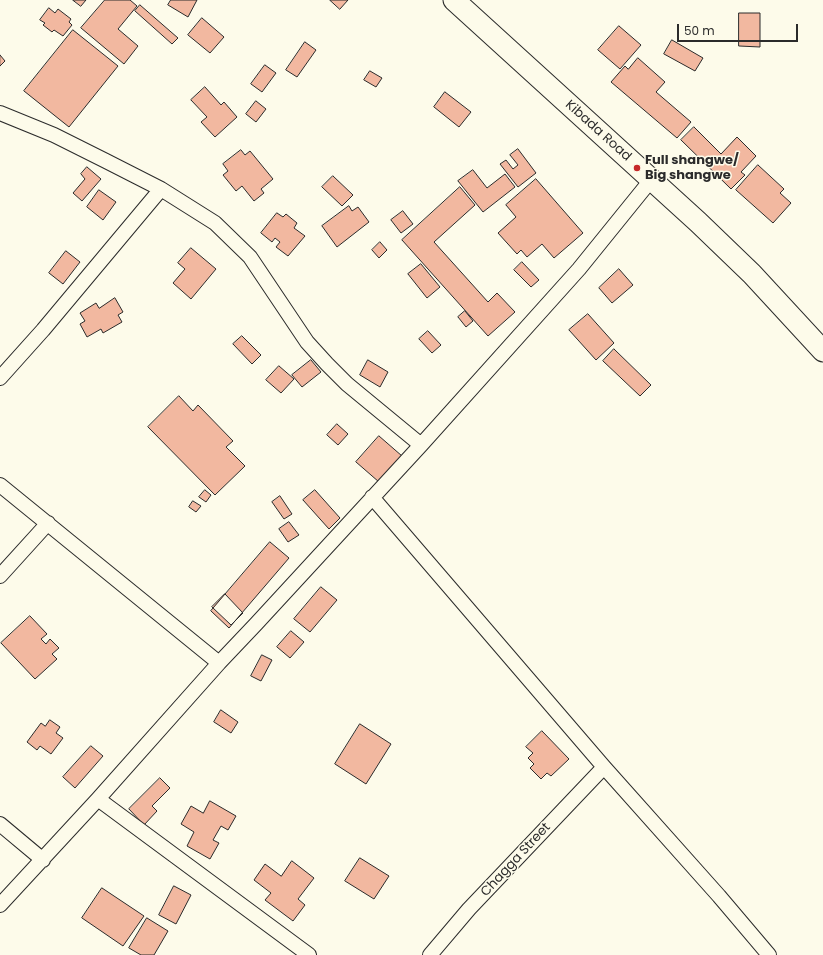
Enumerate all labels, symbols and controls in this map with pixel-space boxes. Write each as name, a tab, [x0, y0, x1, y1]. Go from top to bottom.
scale bar	[679, 16, 800, 42]
text: 50 m	[684, 22, 715, 39]
street label: Kibada Road	[562, 97, 634, 165]
place label: Full shangwe/ Big shangwe	[645, 153, 739, 184]
marker: Full shangwe/ Big shangwe	[632, 163, 642, 173]
street label: Chagga Street	[478, 820, 554, 900]

